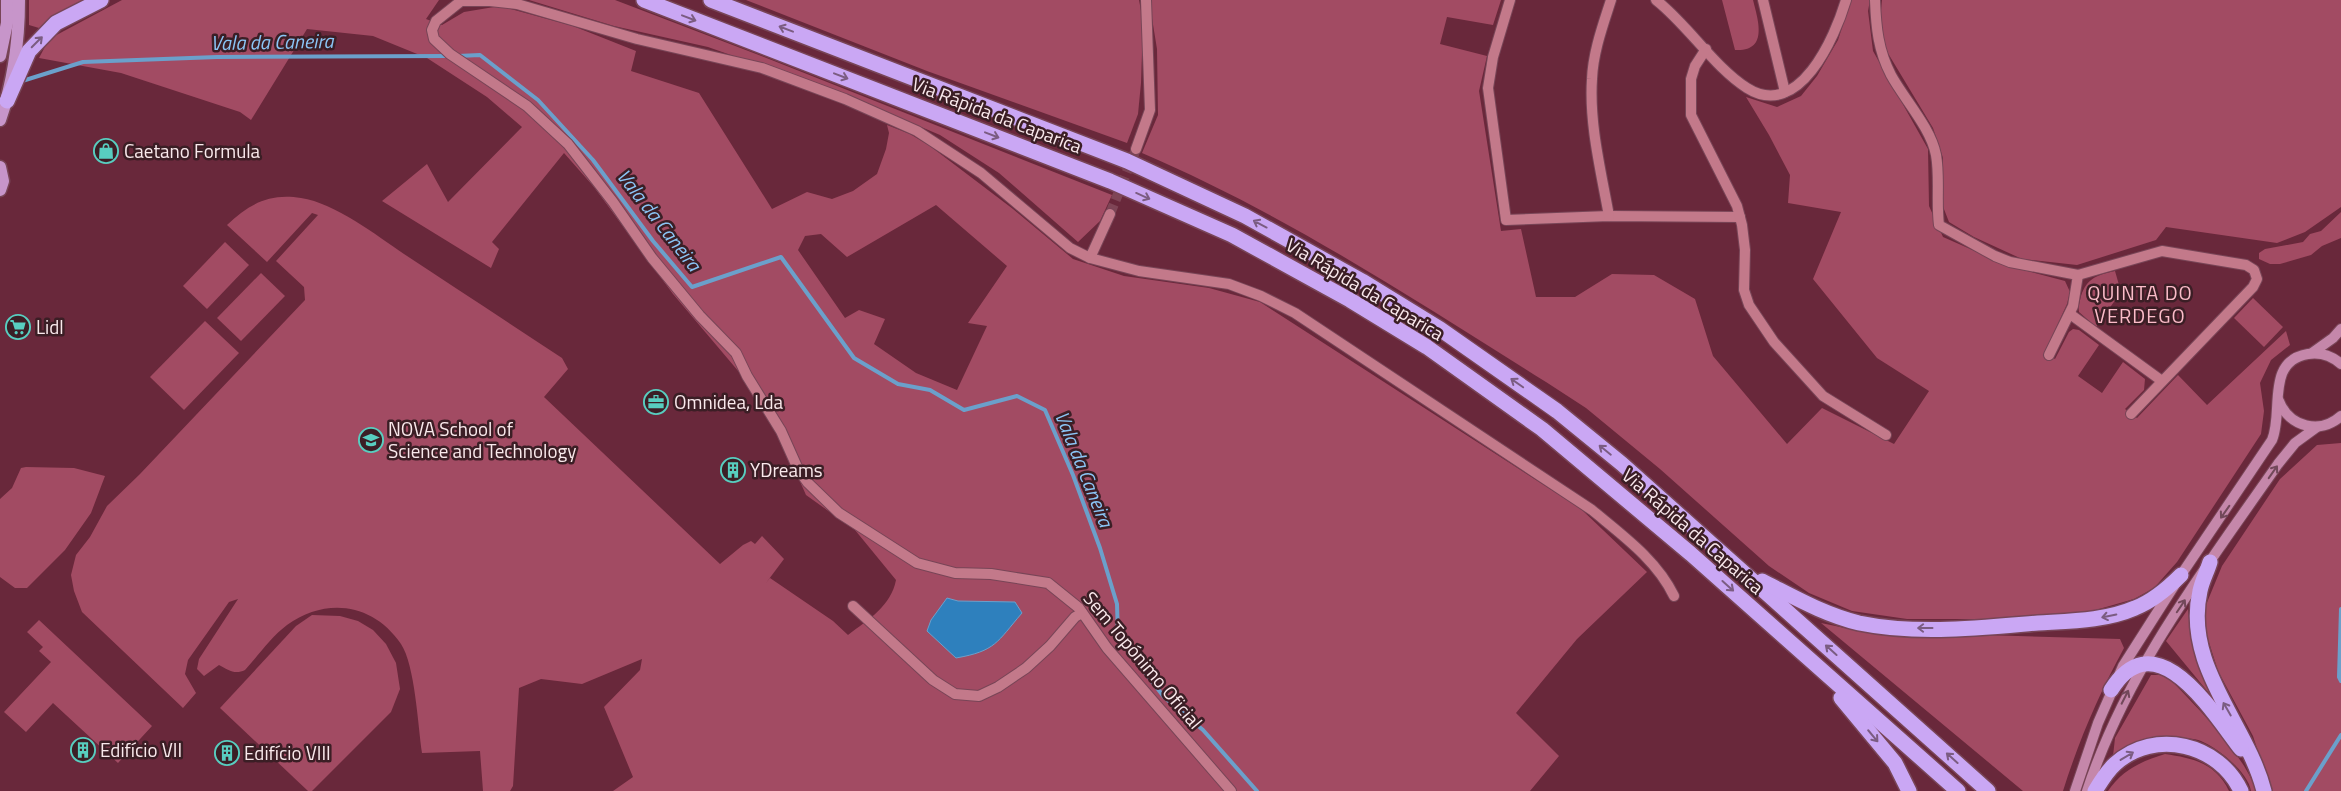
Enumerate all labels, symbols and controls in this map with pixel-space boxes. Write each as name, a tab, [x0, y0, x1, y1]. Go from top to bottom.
one-way arrow	[681, 13, 696, 23]
one-way arrow	[779, 24, 794, 33]
water label: Vala da Caneira	[210, 25, 335, 58]
one-way arrow	[31, 36, 43, 49]
street label: Via Rápida da Caparica	[908, 69, 1087, 160]
one-way arrow	[833, 72, 848, 81]
one-way arrow	[984, 131, 999, 140]
place label: Caetano Formula	[124, 136, 261, 165]
shop icon: Caetano Formula	[93, 138, 119, 164]
water label: Vala da Caneira	[609, 162, 710, 278]
one-way arrow	[1135, 191, 1150, 201]
one-way arrow	[1252, 219, 1267, 229]
street label: Via Rápida da Caparica	[1281, 230, 1450, 348]
district label: QUINTA DO VERDEGO	[2087, 277, 2193, 331]
place label: Lidl	[36, 312, 64, 341]
supermarket icon: Lidl	[5, 314, 31, 340]
one-way arrow	[1510, 378, 1524, 388]
place label: Omnidea, Lda	[674, 387, 783, 416]
office icon: Omnidea, Lda	[643, 389, 669, 415]
water label: Vala da Caneira	[1047, 406, 1122, 532]
place label: NOVA School of Science and Technology	[388, 414, 576, 465]
school or university icon: NOVA School of Science and Technology	[358, 427, 384, 453]
one-way arrow	[1599, 445, 1612, 456]
place label: YDreams	[750, 455, 823, 484]
building icon: YDreams	[720, 457, 746, 483]
street label: Via Rápida da Caparica	[1616, 461, 1771, 601]
one-way arrow	[2268, 465, 2278, 479]
one-way arrow	[2220, 504, 2230, 518]
one-way arrow	[1721, 581, 1734, 592]
street label: Sem Topónimo Oficial	[1077, 584, 1210, 735]
one-way arrow	[2176, 599, 2186, 613]
one-way arrow	[2102, 611, 2118, 621]
one-way arrow	[1917, 623, 1934, 633]
one-way arrow	[1825, 644, 1838, 655]
one-way arrow	[2120, 690, 2130, 705]
one-way arrow	[2222, 701, 2232, 716]
one-way arrow	[1867, 729, 1878, 742]
place label: Edifício VII	[100, 735, 182, 764]
building icon: Edifício VII	[70, 737, 96, 763]
place label: Edifício VIII	[244, 738, 331, 767]
building icon: Edifício VIII	[214, 740, 240, 766]
one-way arrow	[2120, 750, 2134, 760]
one-way arrow	[1945, 753, 1958, 764]

